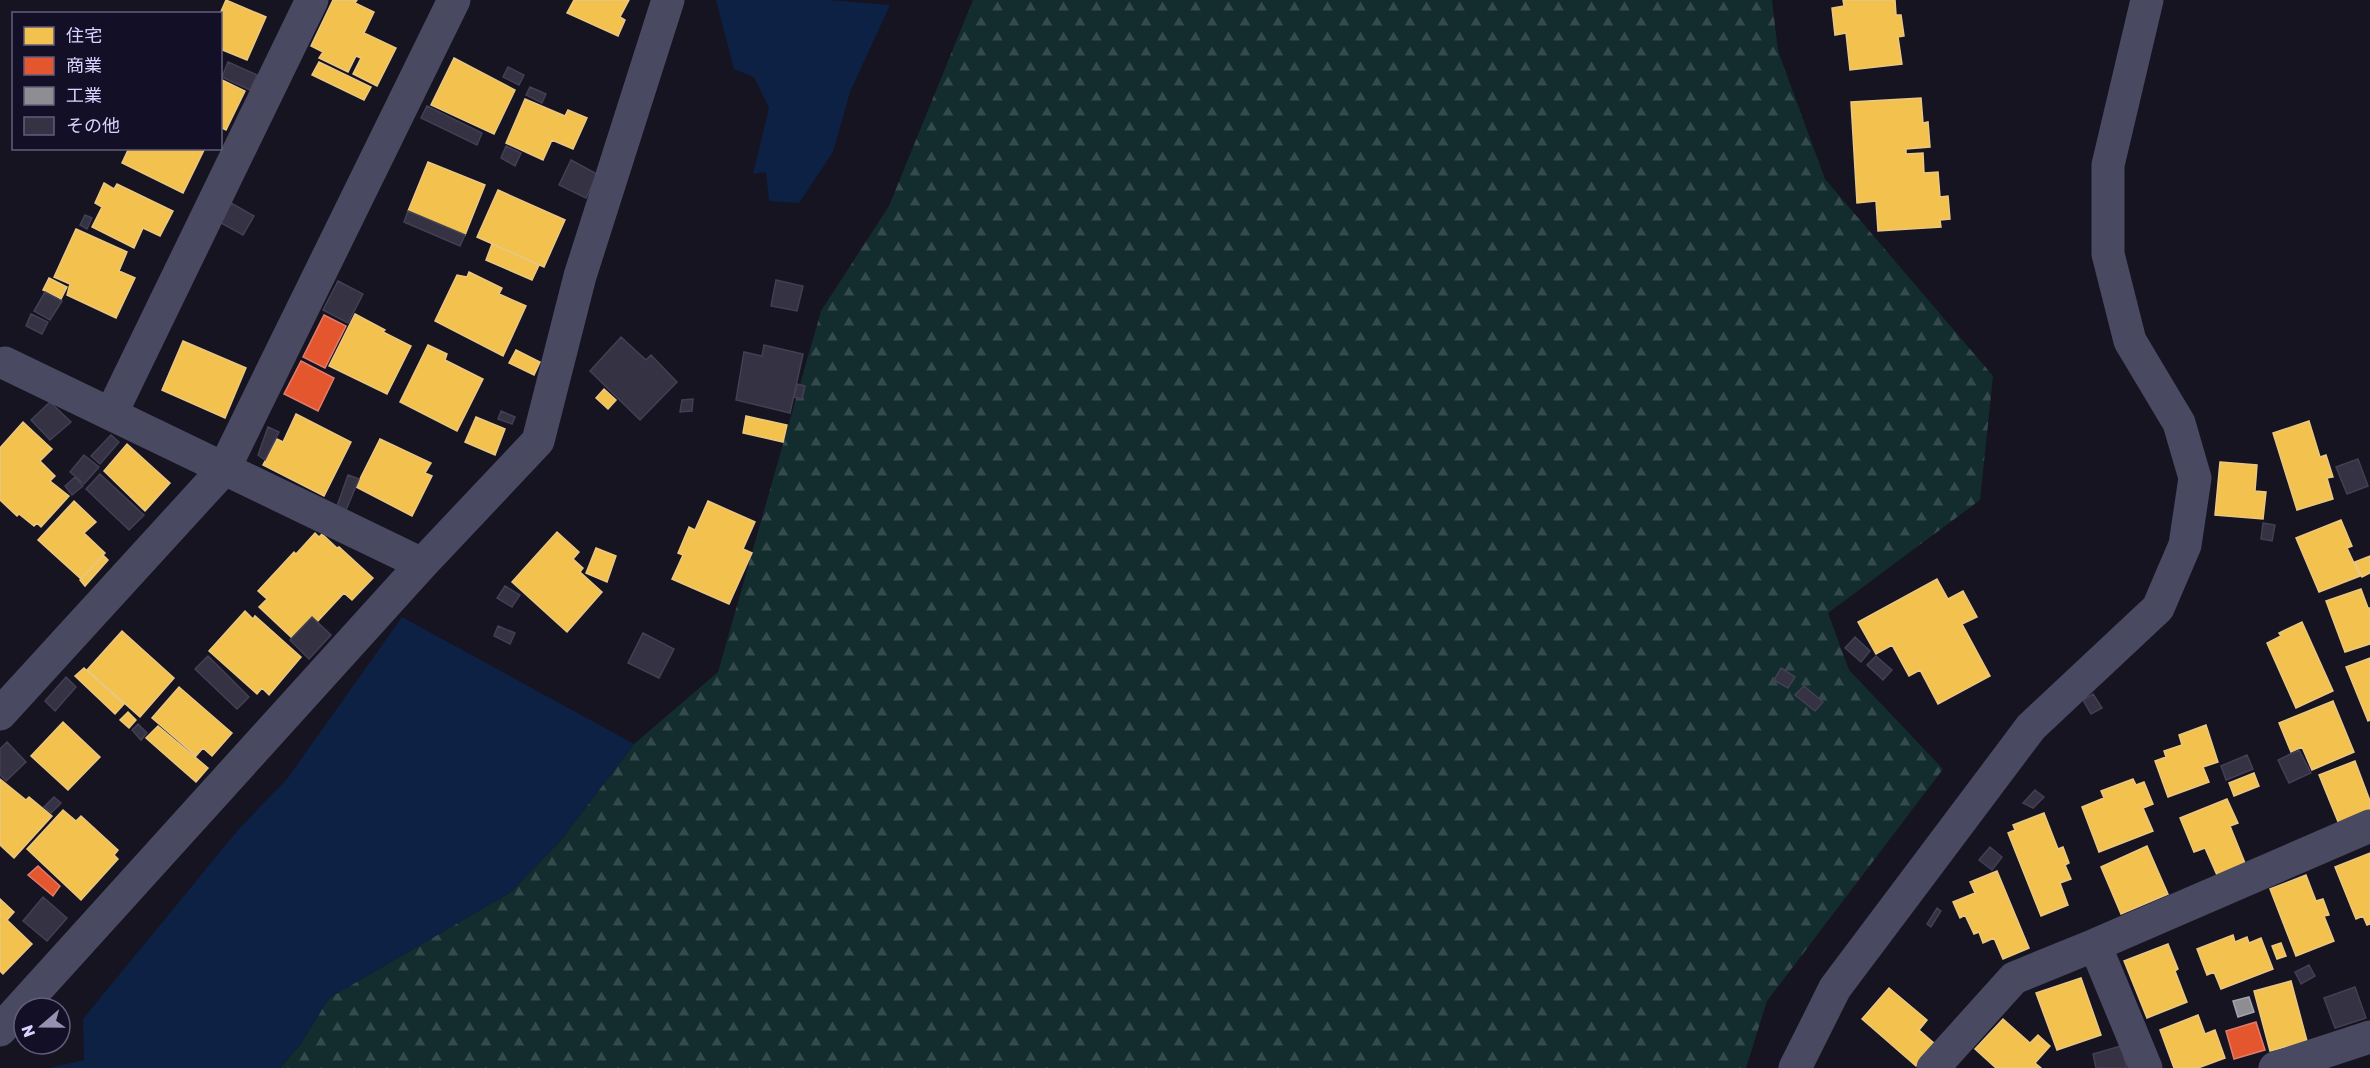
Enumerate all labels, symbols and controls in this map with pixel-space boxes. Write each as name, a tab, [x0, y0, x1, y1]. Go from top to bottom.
legend	[12, 12, 222, 150]
text: 住宅	[66, 25, 102, 47]
text: 商業	[66, 55, 102, 77]
text: 工業	[66, 85, 102, 107]
text: その他	[66, 115, 120, 137]
north arrow	[12, 996, 72, 1056]
text: N	[17, 1022, 39, 1040]

